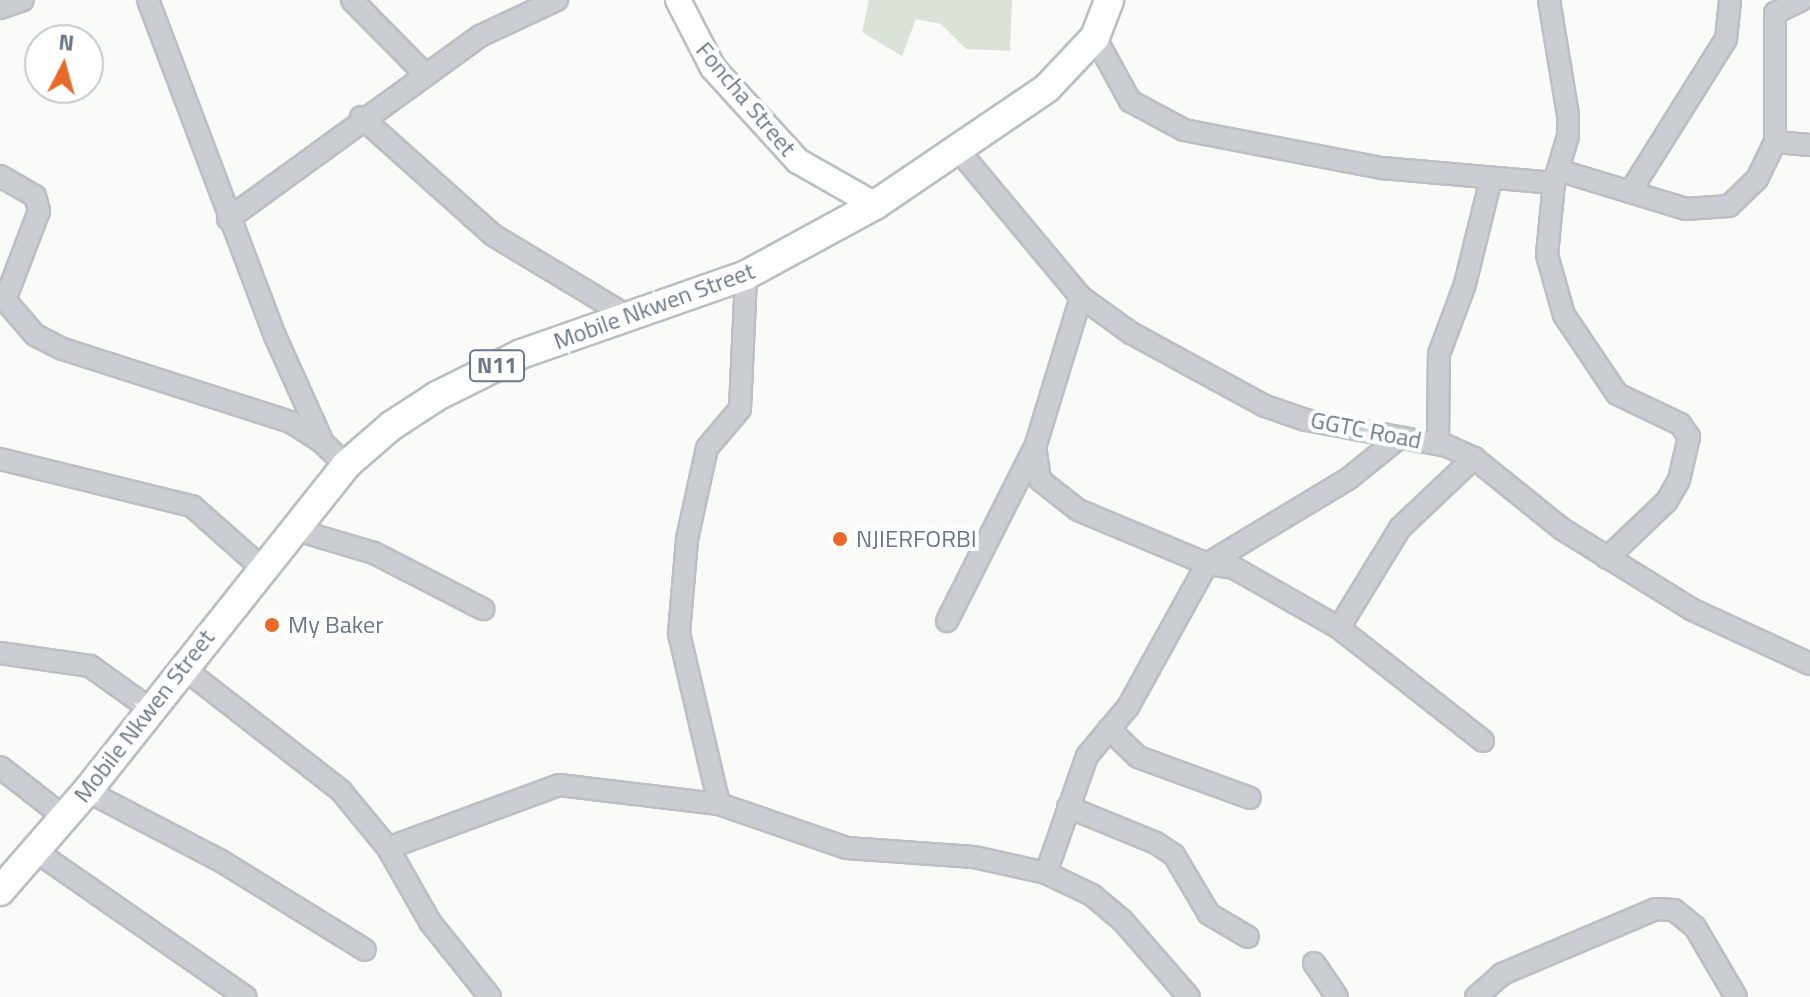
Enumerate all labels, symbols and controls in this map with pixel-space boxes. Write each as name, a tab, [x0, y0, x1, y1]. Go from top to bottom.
north arrow	[24, 24, 104, 104]
text: N	[57, 24, 76, 60]
street label: Foncha Street	[690, 36, 802, 162]
street label: Mobile Nkwen Street	[550, 256, 758, 356]
road number: N11	[469, 348, 525, 384]
street label: GGTC Road	[1308, 405, 1424, 455]
place label: NJIERFORBI	[856, 525, 977, 553]
marker: NJIERFORBI	[831, 530, 849, 548]
place label: My Baker	[288, 611, 383, 639]
marker: My Baker	[263, 616, 281, 634]
street label: Mobile Nkwen Street	[68, 624, 220, 808]

